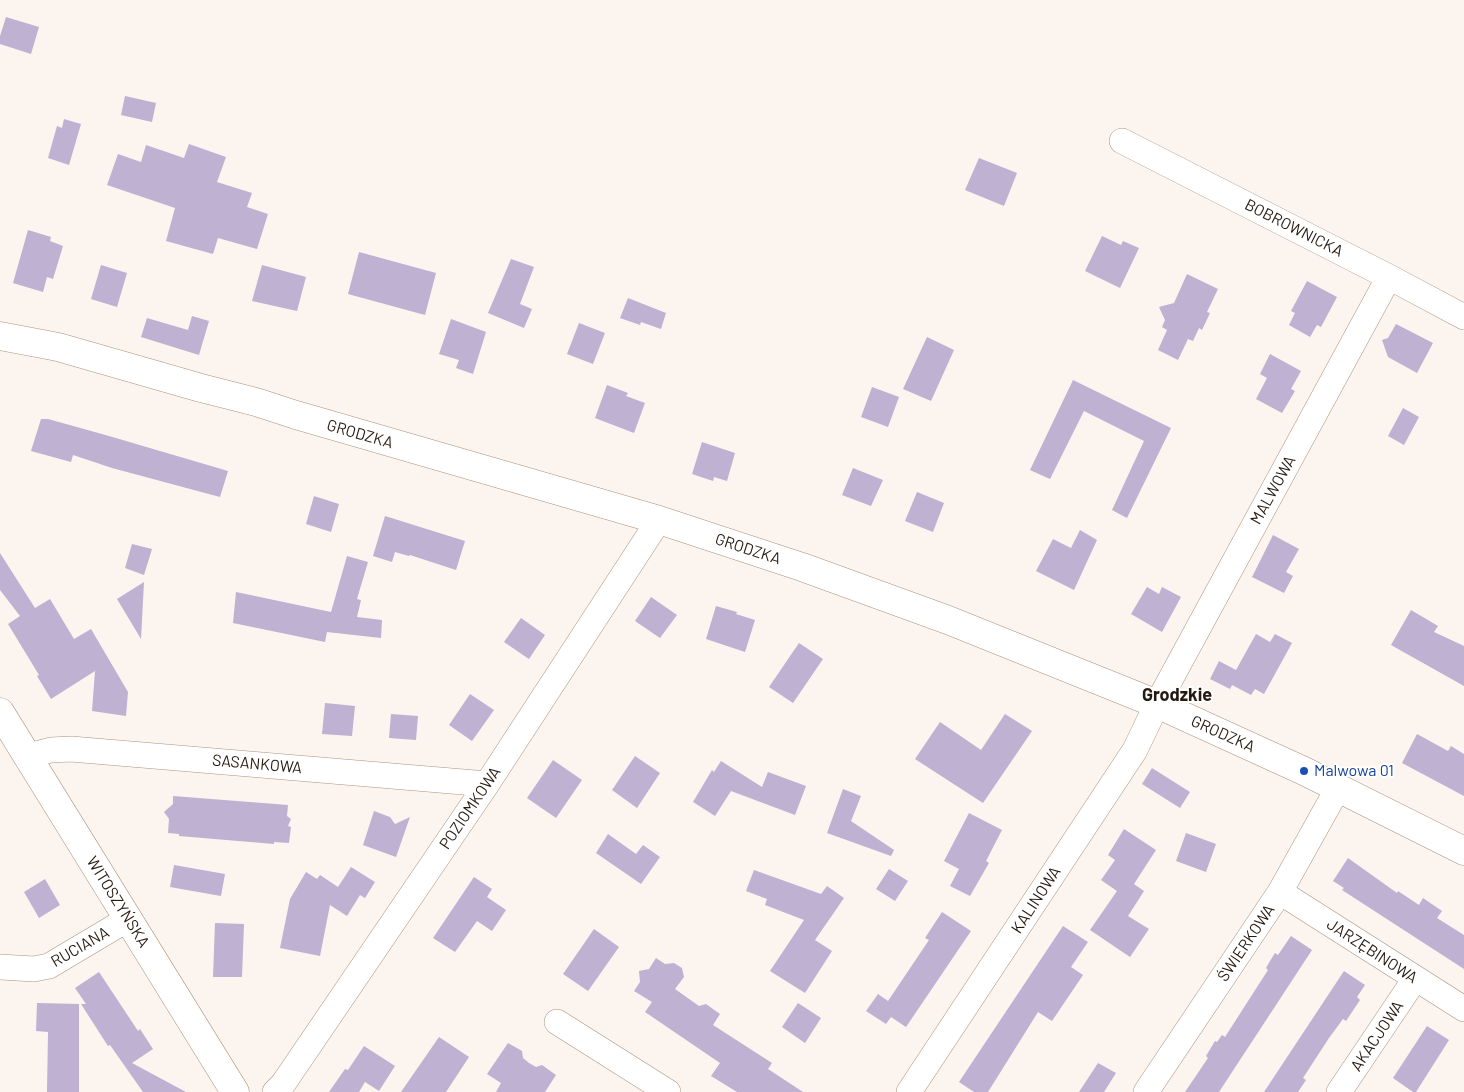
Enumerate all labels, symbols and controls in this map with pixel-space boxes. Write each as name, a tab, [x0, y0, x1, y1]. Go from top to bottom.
street label: BOBROWNICKA	[1242, 195, 1346, 261]
street label: GRODZKA	[325, 415, 395, 453]
street label: MALWOWA	[1246, 452, 1300, 528]
street label: GRODZKA	[713, 529, 783, 569]
district label: Grodzkie	[1142, 684, 1212, 706]
street label: GRODZKA	[1188, 711, 1258, 757]
street label: SASANKOWA	[211, 751, 303, 777]
place label: Malwowa 01	[1314, 761, 1394, 781]
street label: POZIOMKOWA	[435, 763, 505, 853]
marker: Malwowa 01	[1298, 765, 1310, 777]
street label: WITOSZYŃSKA	[82, 853, 154, 951]
street label: KALINOWA	[1007, 863, 1065, 937]
street label: ŚWIERKOWA	[1213, 901, 1279, 985]
street label: JARZĘBINOWA	[1323, 915, 1421, 987]
street label: RUCIANA	[47, 923, 113, 971]
street label: AKACJOWA	[1347, 997, 1407, 1075]

